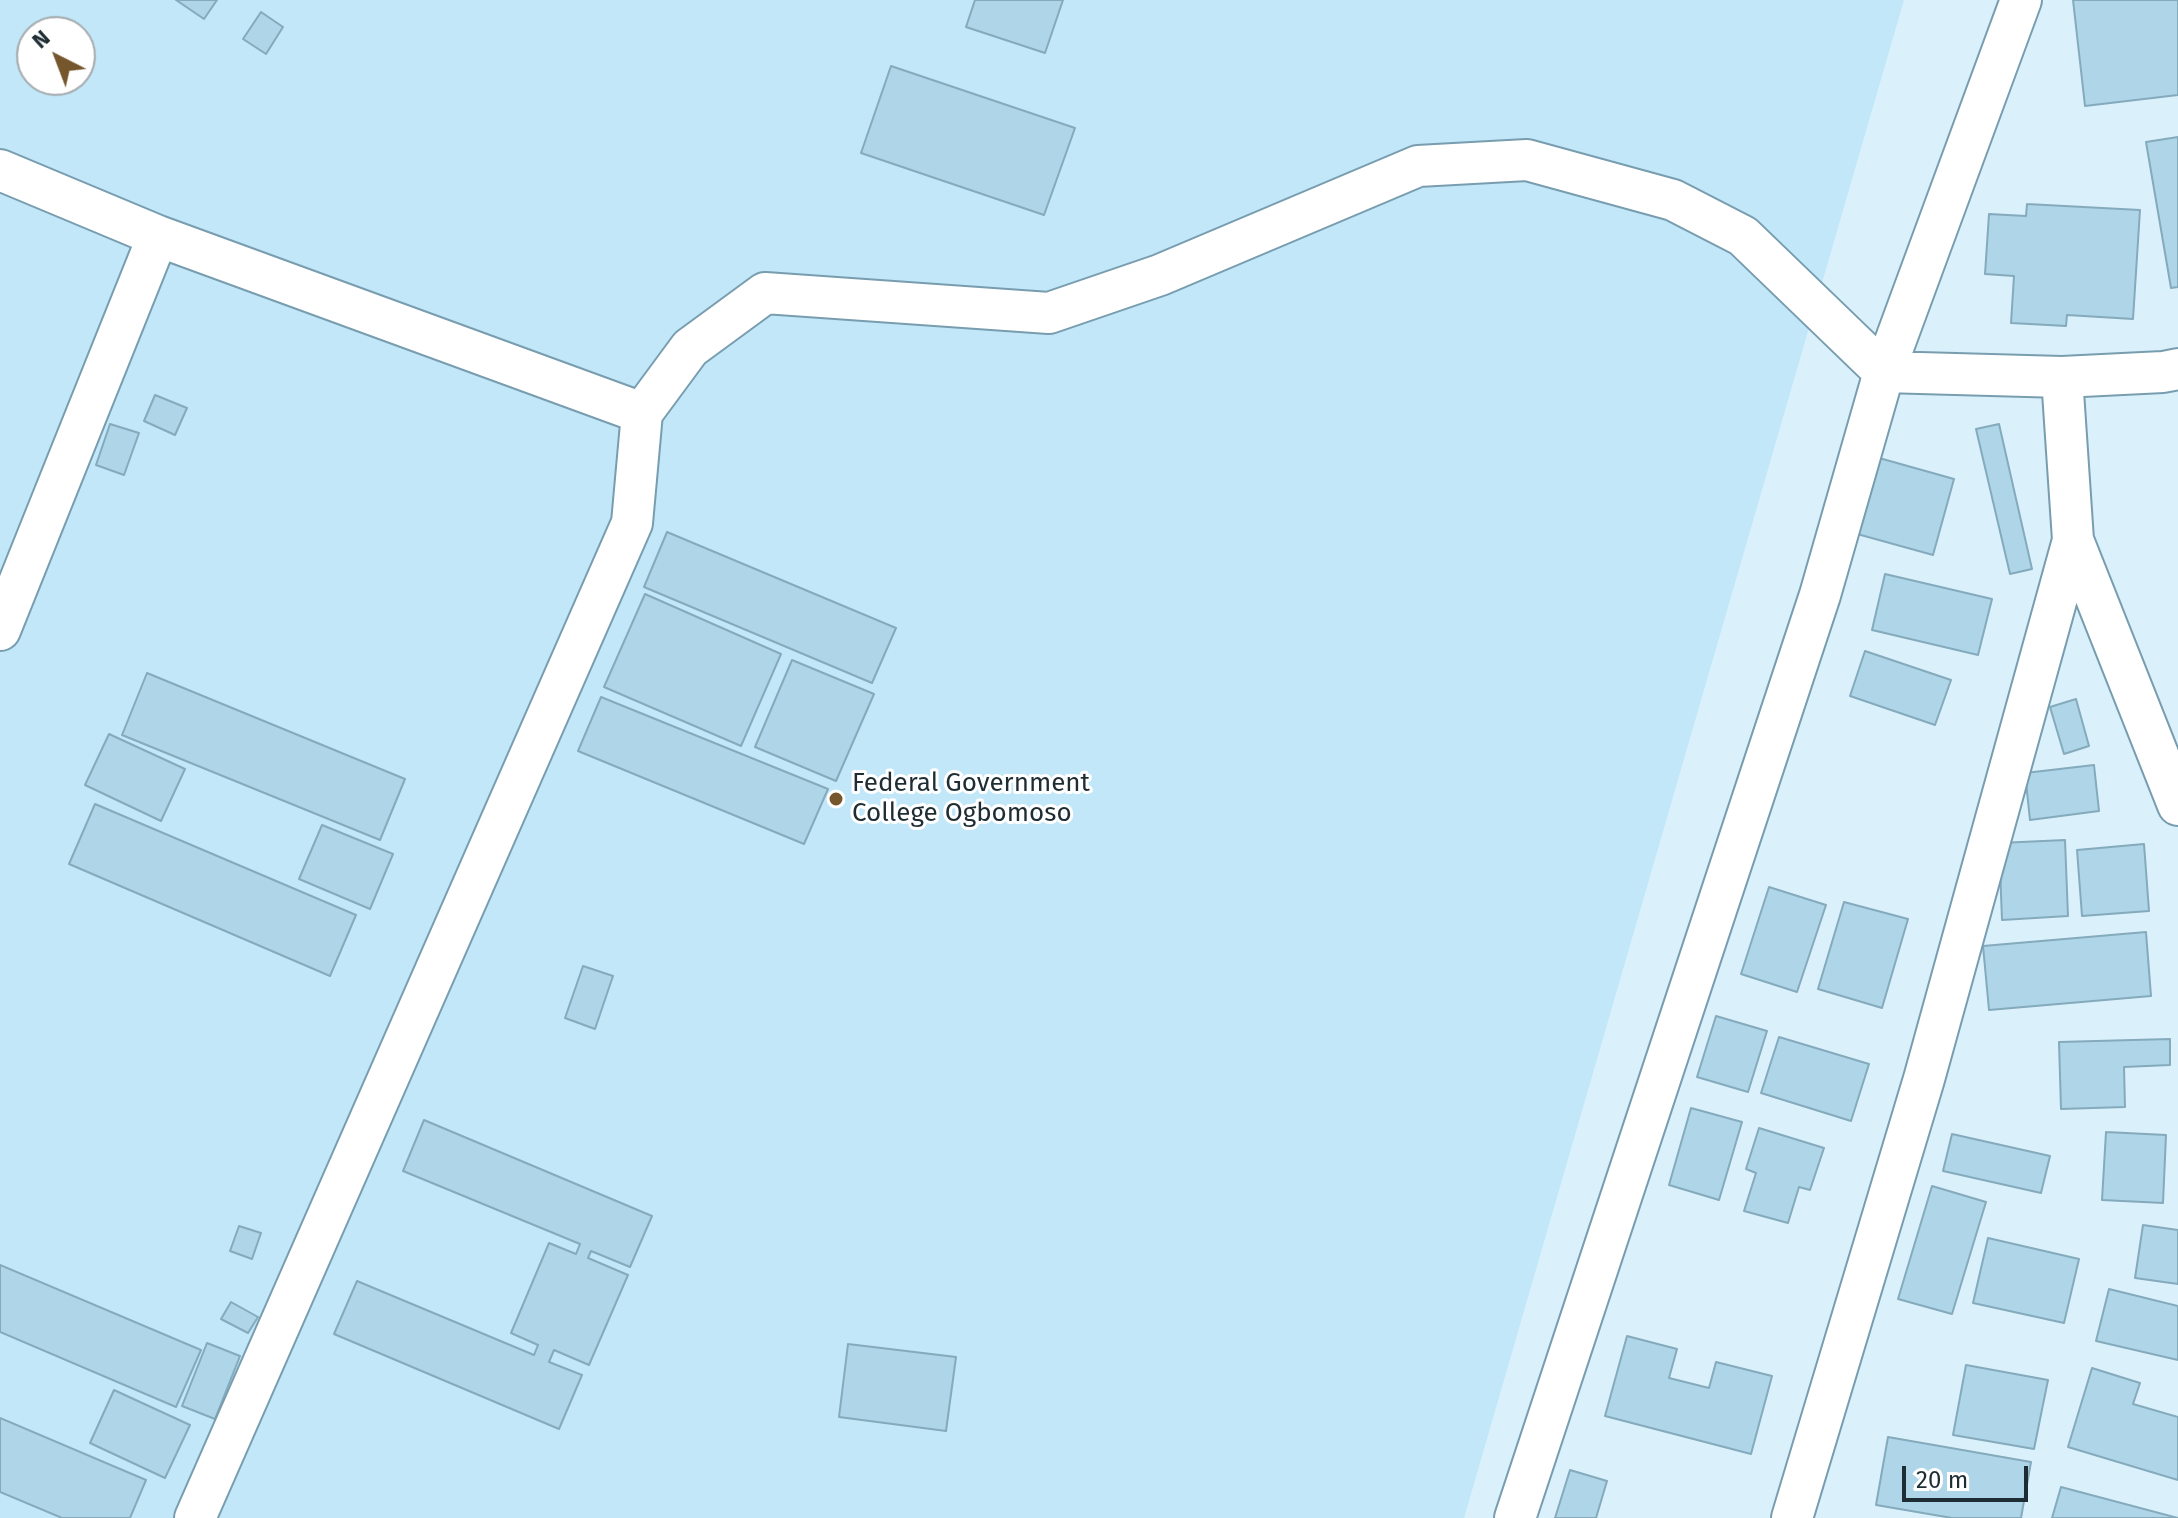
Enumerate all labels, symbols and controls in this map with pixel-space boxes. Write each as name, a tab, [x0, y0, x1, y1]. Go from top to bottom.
north arrow	[16, 16, 96, 96]
text: N	[26, 24, 55, 54]
place label: Federal Government College Ogbomoso	[852, 768, 1090, 830]
marker: Federal Government College Ogbomoso	[827, 790, 845, 808]
scale bar	[1906, 1450, 2032, 1500]
text: 20 m	[1916, 1466, 1968, 1494]

